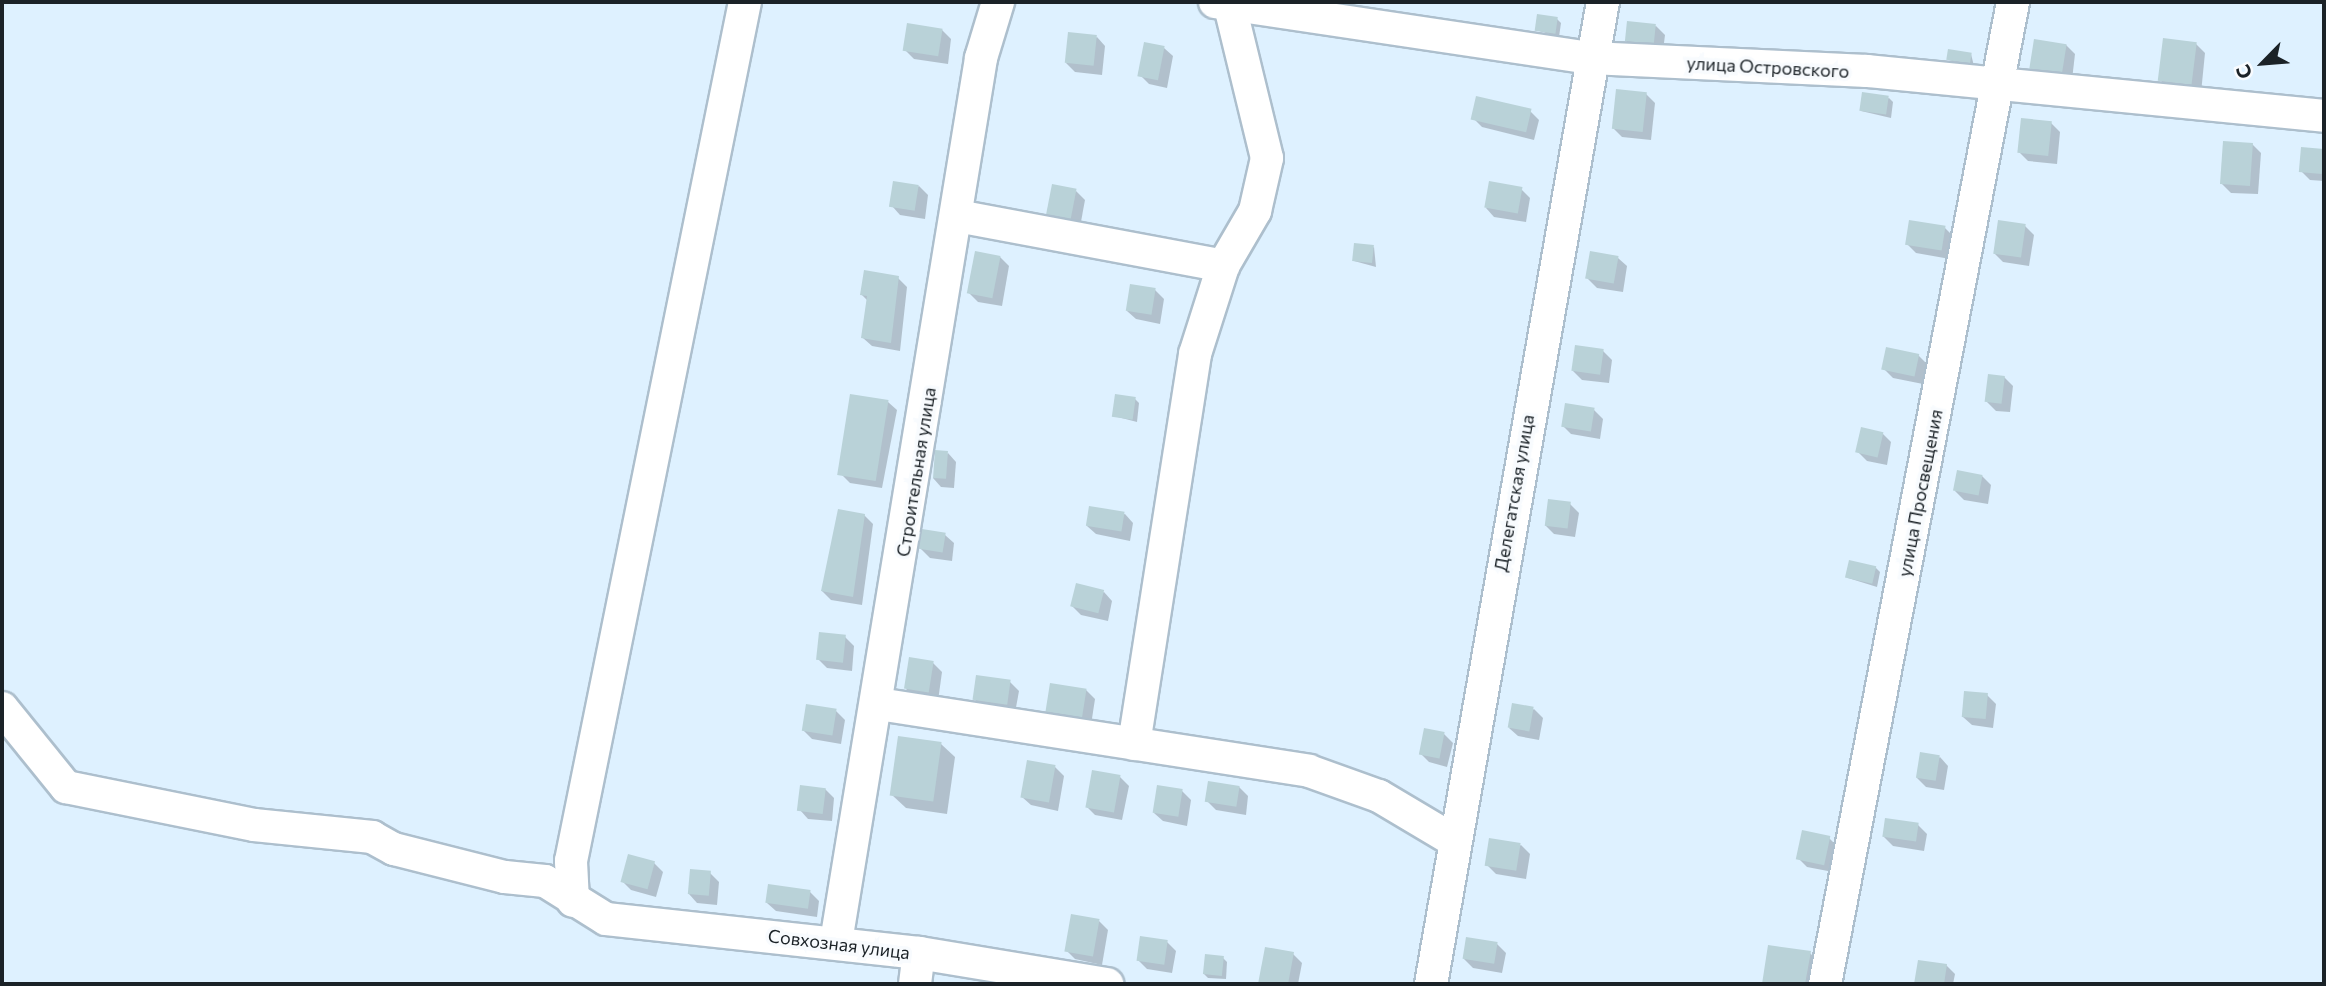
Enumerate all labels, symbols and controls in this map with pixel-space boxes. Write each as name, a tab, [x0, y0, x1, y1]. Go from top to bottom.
north arrow	[2228, 28, 2298, 98]
street label: улица Островского	[1686, 52, 1850, 82]
text: С	[2230, 61, 2257, 83]
street label: Строительная улица	[892, 386, 940, 558]
street label: улица Просвещения	[1893, 407, 1947, 579]
street label: Делегатская улица	[1490, 413, 1538, 573]
street label: Совхозная улица	[767, 925, 911, 963]

